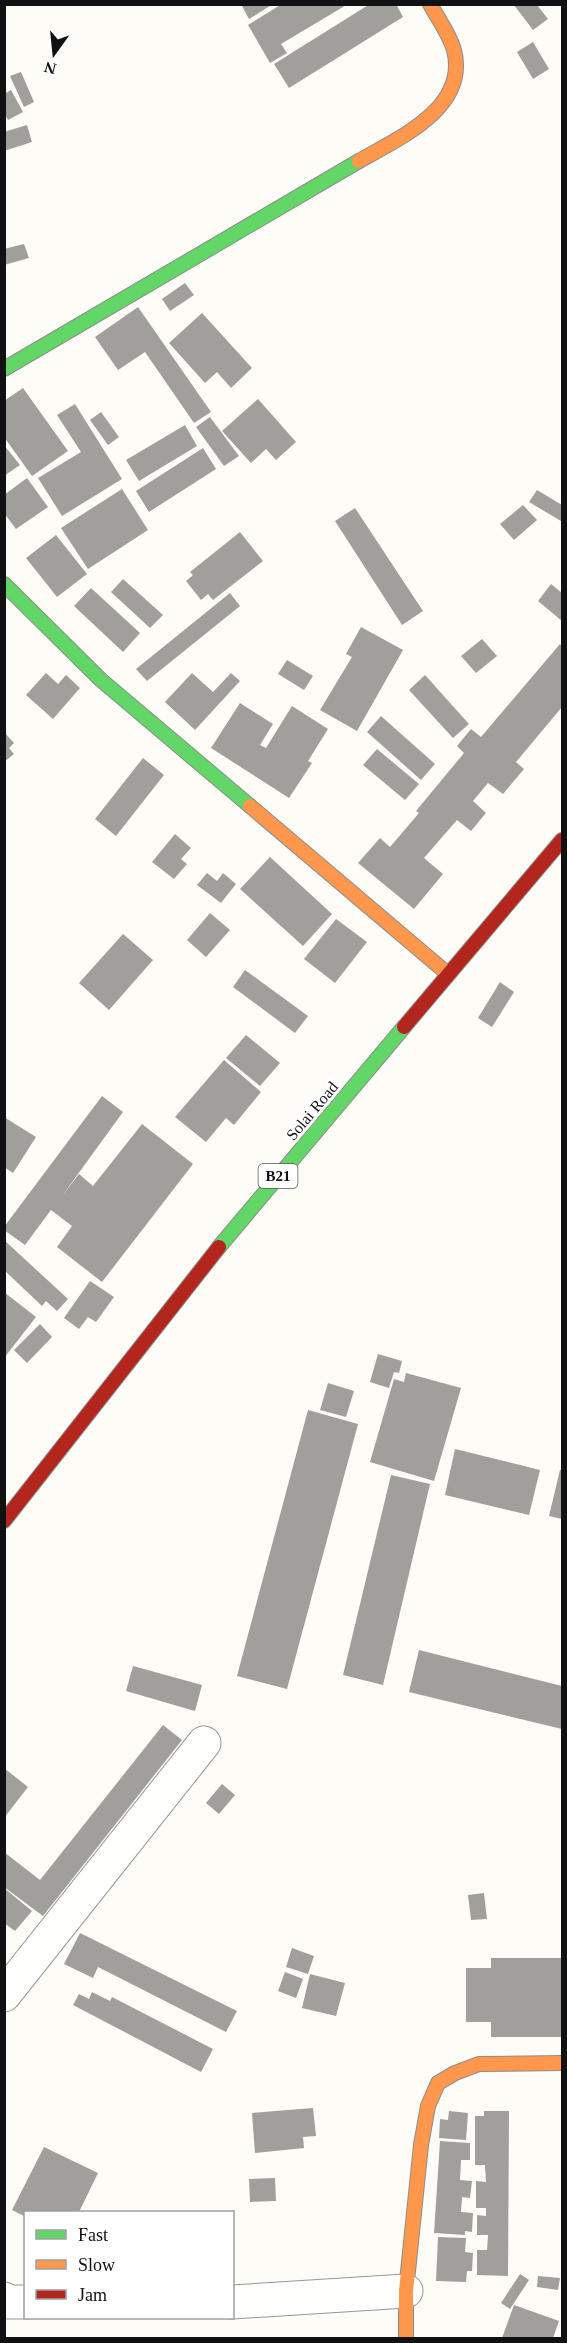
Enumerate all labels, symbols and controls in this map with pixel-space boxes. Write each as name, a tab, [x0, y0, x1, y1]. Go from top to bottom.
north arrow	[24, 24, 84, 84]
text: N	[42, 58, 58, 78]
street label: Solai Road	[283, 1078, 341, 1144]
road number: B21	[258, 1164, 298, 1188]
legend	[24, 2211, 234, 2319]
text: Fast	[78, 2225, 108, 2245]
text: Slow	[78, 2255, 115, 2275]
text: Jam	[78, 2285, 107, 2305]

